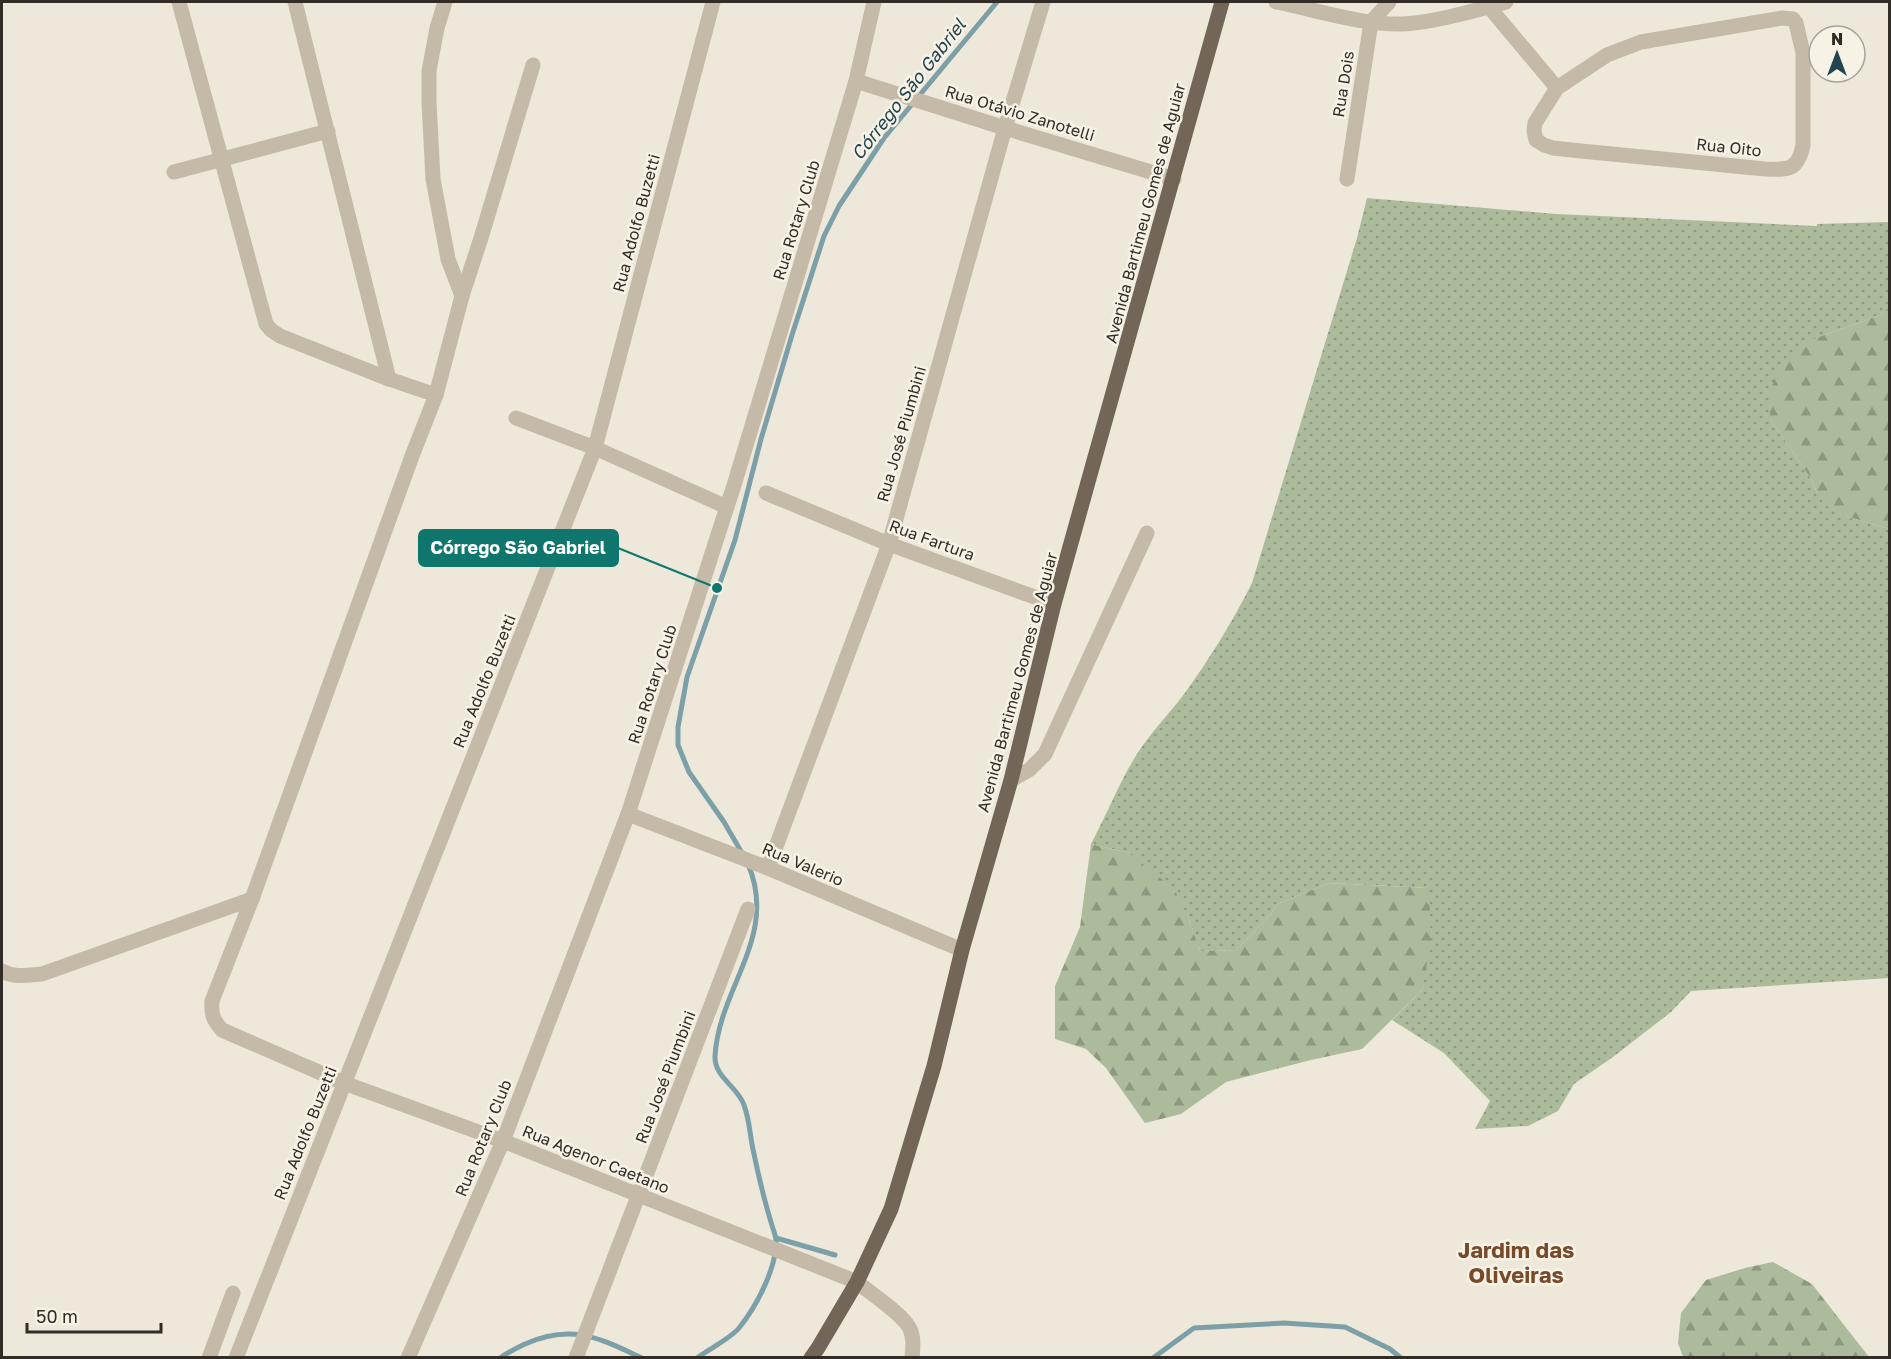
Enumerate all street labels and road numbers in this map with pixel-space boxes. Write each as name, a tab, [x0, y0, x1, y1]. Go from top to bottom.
street label: Rua Dois	[1328, 49, 1358, 119]
street label: Rua Otávio Zanotelli	[943, 81, 1097, 145]
street label: Avenida Bartimeu Gomes de Aguiar	[1101, 81, 1189, 345]
street label: Rua Oito	[1695, 134, 1763, 160]
street label: Rua Adolfo Buzetti	[608, 152, 664, 294]
street label: Rua Rotary Club	[768, 158, 824, 282]
street label: Rua José Piumbini	[872, 364, 930, 504]
street label: Rua Fartura	[887, 515, 977, 565]
street label: Avenida Bartimeu Gomes de Aguiar	[973, 550, 1061, 814]
street label: Rua Adolfo Buzetti	[448, 611, 520, 751]
street label: Rua Rotary Club	[623, 622, 681, 746]
street label: Rua Valerio	[759, 838, 847, 890]
street label: Rua José Piumbini	[631, 1008, 699, 1146]
street label: Rua Adolfo Buzetti	[269, 1063, 341, 1203]
street label: Rua Rotary Club	[450, 1077, 516, 1199]
street label: Rua Agenor Caetano	[520, 1120, 672, 1198]

